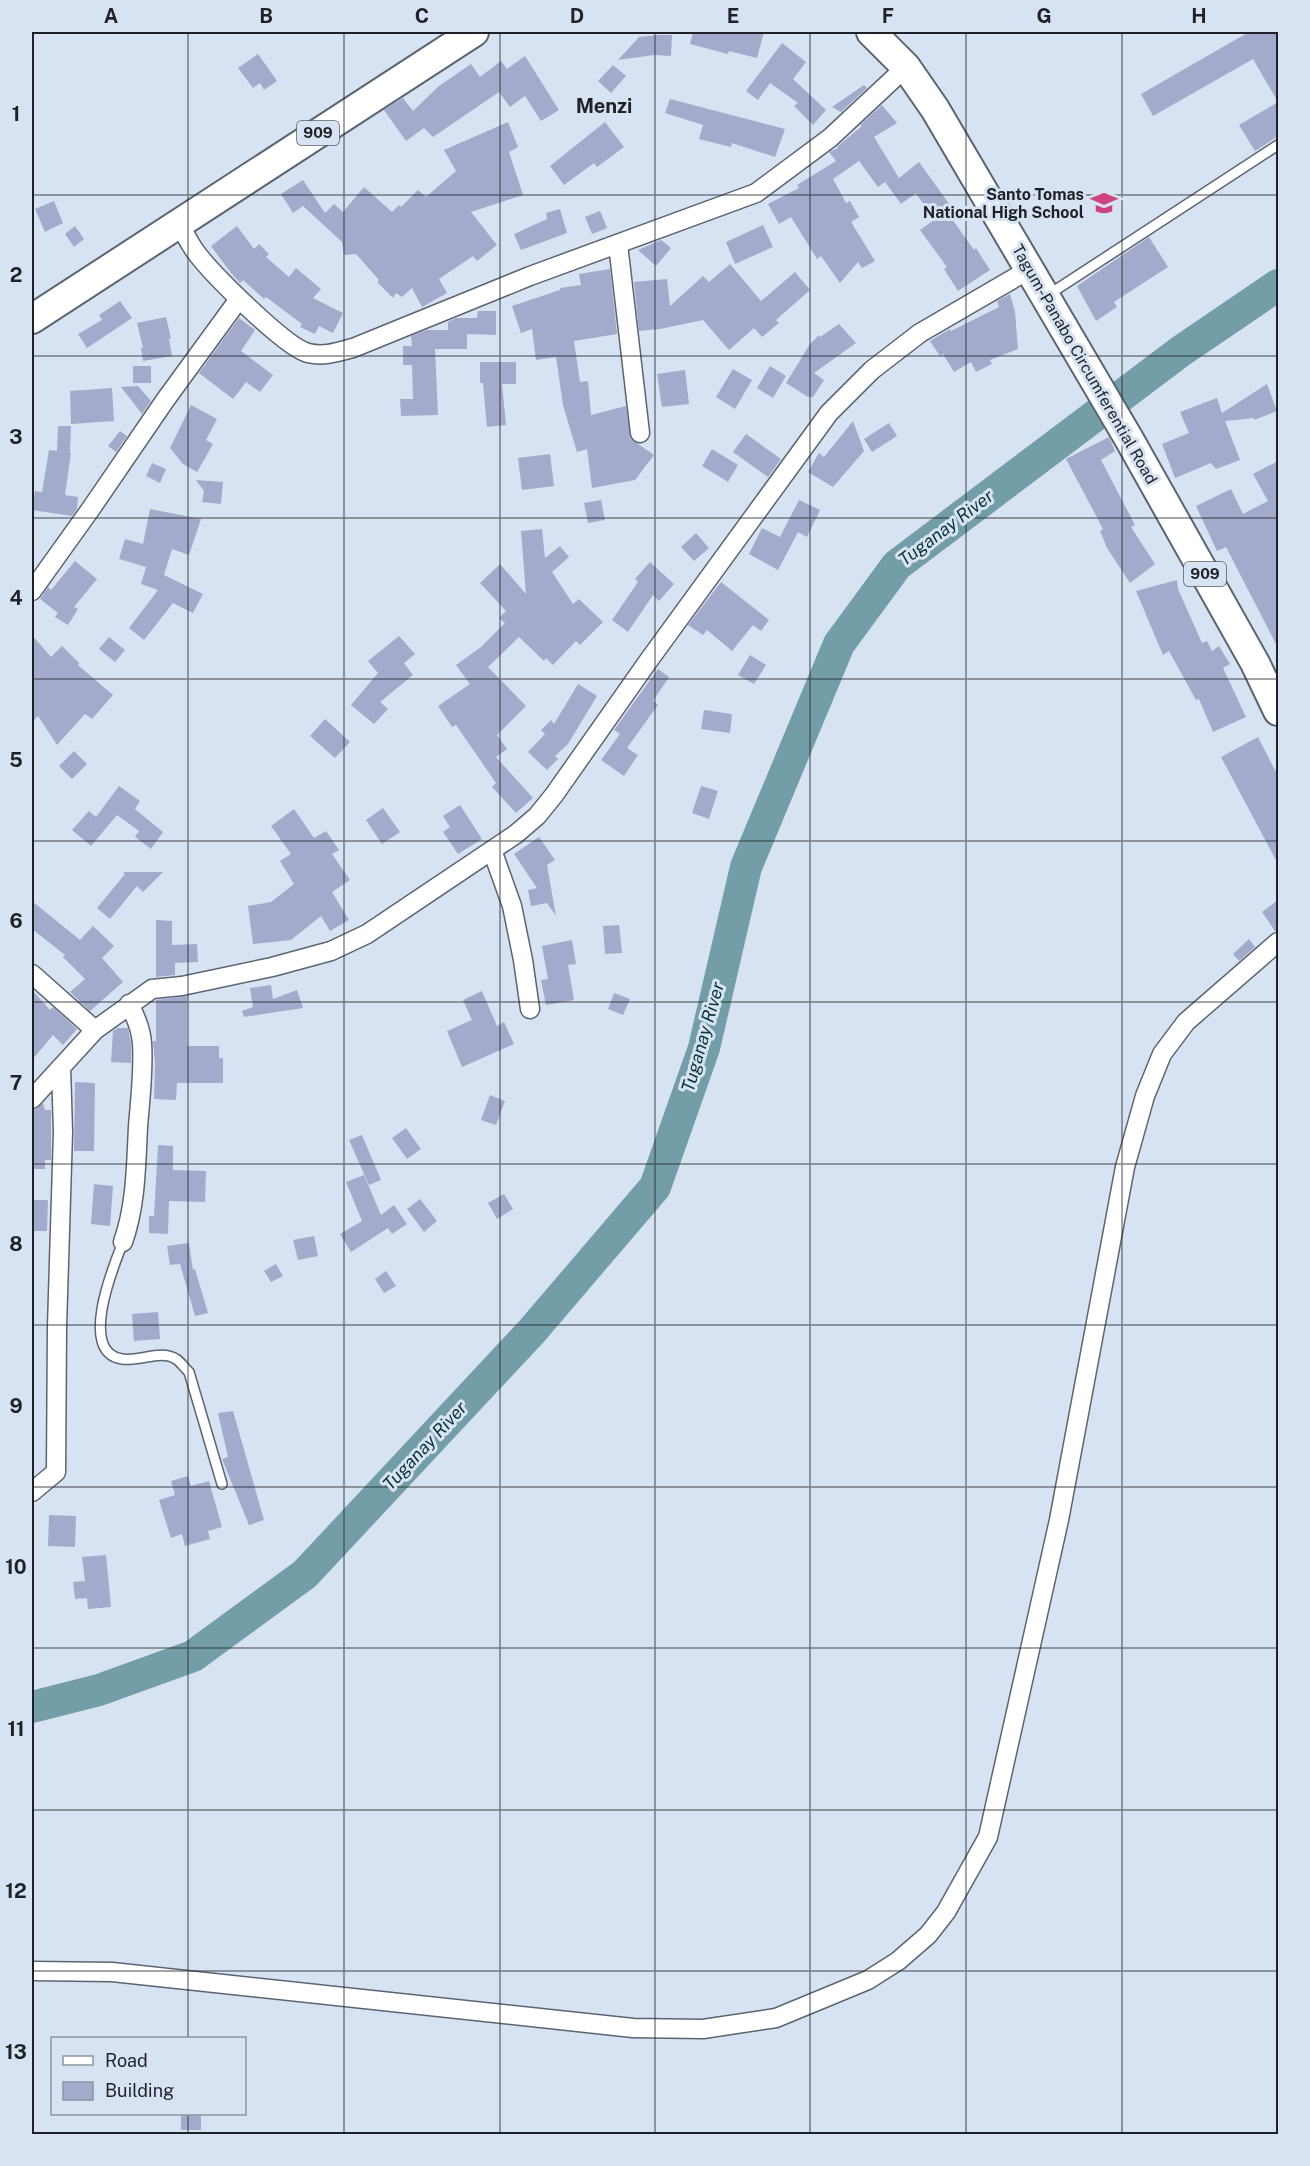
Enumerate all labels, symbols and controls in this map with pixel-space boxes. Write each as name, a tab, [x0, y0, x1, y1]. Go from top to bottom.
text: A	[104, 4, 118, 28]
text: B	[259, 4, 273, 28]
text: C	[415, 4, 429, 28]
text: D	[570, 4, 584, 28]
text: E	[727, 4, 739, 28]
text: F	[882, 4, 894, 28]
text: G	[1036, 4, 1052, 28]
text: H	[1191, 4, 1207, 28]
district label: Menzi	[576, 94, 632, 118]
text: 1	[12, 102, 20, 126]
road number: 909	[297, 121, 339, 145]
place label: Santo Tomas National High School	[923, 185, 1084, 222]
school or university icon: Santo Tomas National High School	[1089, 188, 1119, 218]
street label: Tagum-Panabo Circumferential Road	[1008, 241, 1161, 487]
text: 2	[10, 263, 22, 287]
text: 3	[9, 425, 23, 449]
water label: Tuganay River	[894, 485, 997, 570]
road number: 909	[1184, 562, 1226, 586]
text: 4	[9, 586, 23, 610]
text: 5	[9, 748, 23, 772]
text: 6	[9, 909, 23, 933]
water label: Tuganay River	[677, 979, 728, 1094]
text: 7	[10, 1071, 22, 1095]
text: 8	[9, 1232, 23, 1256]
text: 9	[9, 1394, 23, 1418]
water label: Tuganay River	[378, 1397, 471, 1494]
text: 10	[5, 1555, 27, 1579]
text: 11	[7, 1717, 25, 1741]
text: 12	[5, 1879, 27, 1903]
legend	[51, 2037, 246, 2115]
text: 13	[5, 2040, 27, 2064]
text: Road	[105, 2050, 148, 2071]
text: Building	[105, 2080, 174, 2101]

